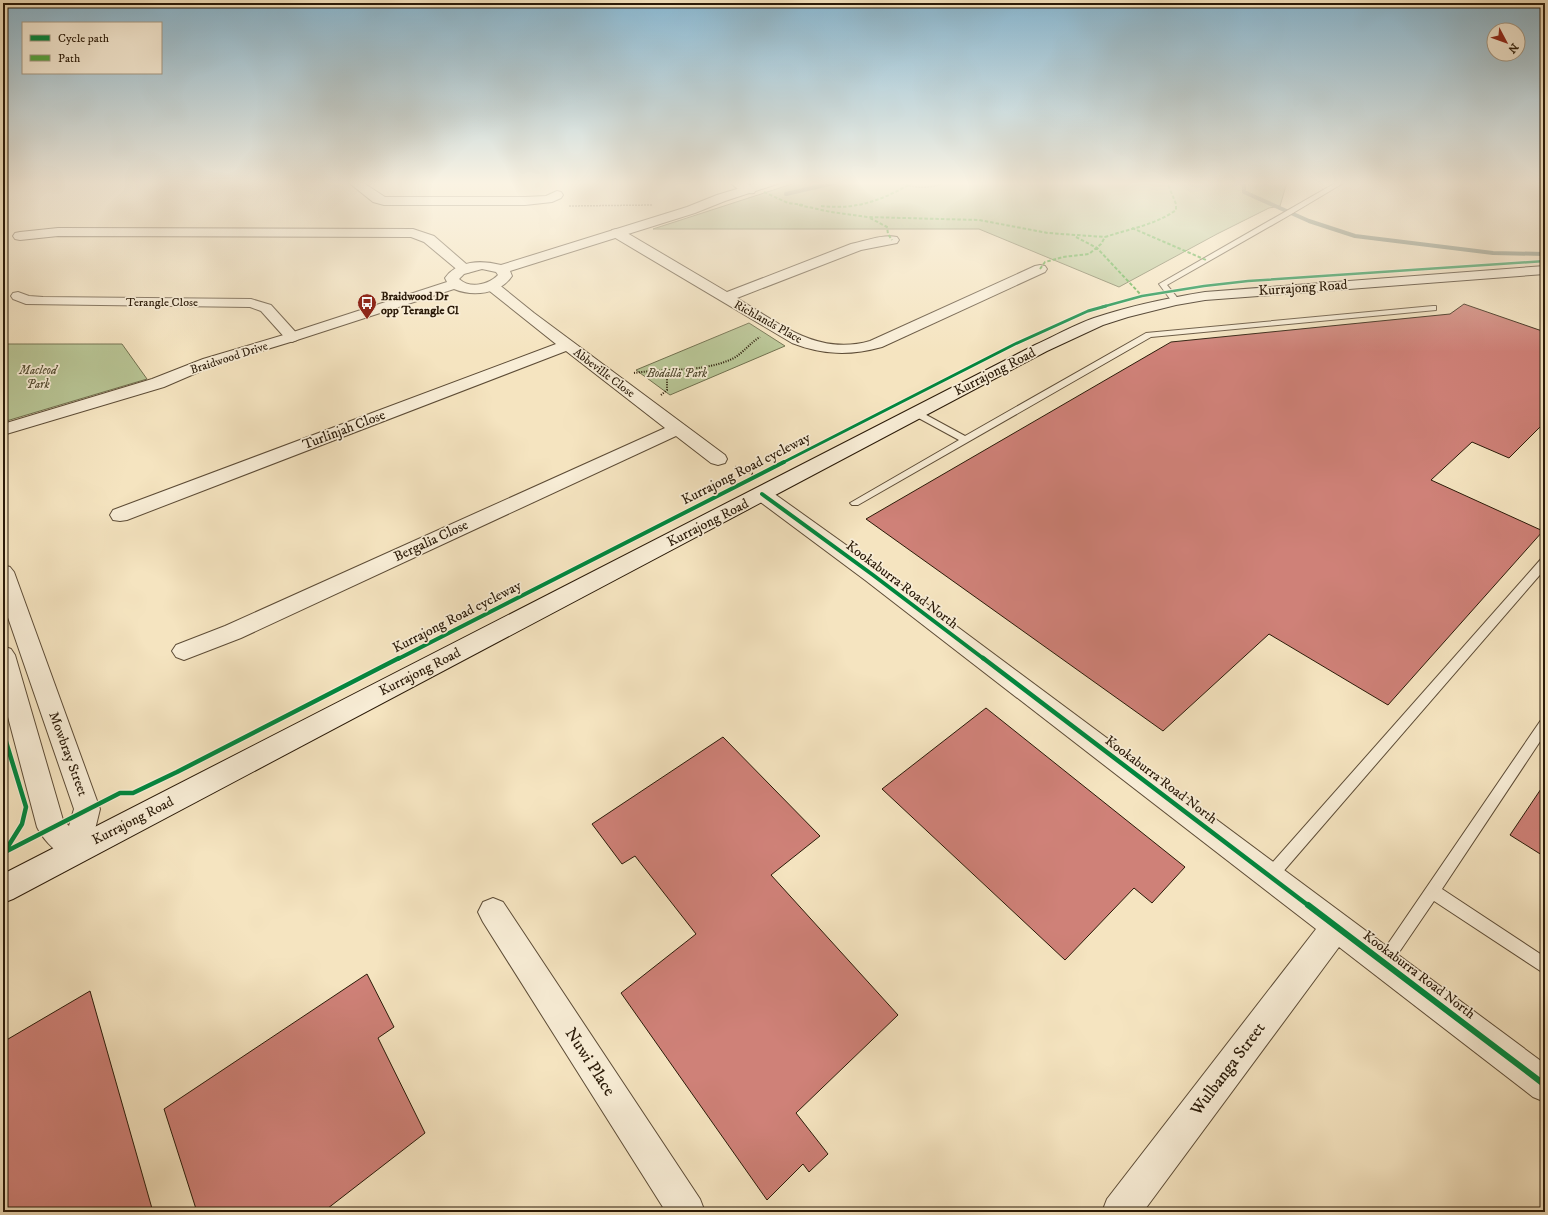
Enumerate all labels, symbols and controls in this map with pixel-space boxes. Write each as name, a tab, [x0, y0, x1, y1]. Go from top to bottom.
legend	[22, 22, 162, 74]
north arrow	[1486, 22, 1526, 62]
text: Cycle path	[58, 31, 110, 46]
text: N	[1505, 40, 1521, 56]
text: Path	[58, 51, 81, 66]
street label: Kurrajong Road	[1258, 276, 1348, 300]
place label: Braidwood Dr opp Terangle Cl	[381, 289, 459, 318]
bus stop icon: Braidwood Dr opp Terangle Cl	[356, 292, 378, 320]
street label: Terangle Close	[126, 295, 198, 310]
street label: Richlands Place	[731, 297, 805, 347]
street label: Braidwood Drive	[188, 338, 270, 378]
street label: Kurrajong Road	[951, 344, 1039, 400]
street label: Abbeville Close	[570, 345, 638, 401]
park label: Macleod Park	[18, 363, 59, 392]
park label: Bodalla Park	[646, 366, 707, 381]
street label: Turlinjah Close	[300, 406, 388, 454]
street label: Kurrajong Road cycleway	[679, 429, 814, 509]
street label: Kurrajong Road	[664, 495, 752, 551]
street label: Bergalia Close	[391, 516, 471, 566]
street label: Kookaburra Road North	[842, 537, 962, 633]
street label: Kurrajong Road cycleway	[390, 577, 525, 657]
street label: Kurrajong Road	[376, 644, 464, 700]
street label: Mowbray Street	[44, 709, 92, 799]
street label: Kookaburra Road North	[1101, 732, 1221, 828]
street label: Kurrajong Road	[89, 793, 177, 849]
street label: Kookaburra Road North	[1359, 927, 1479, 1023]
street label: Wulbanga Street	[1185, 1017, 1271, 1121]
street label: Nuwi Place	[560, 1024, 620, 1100]

